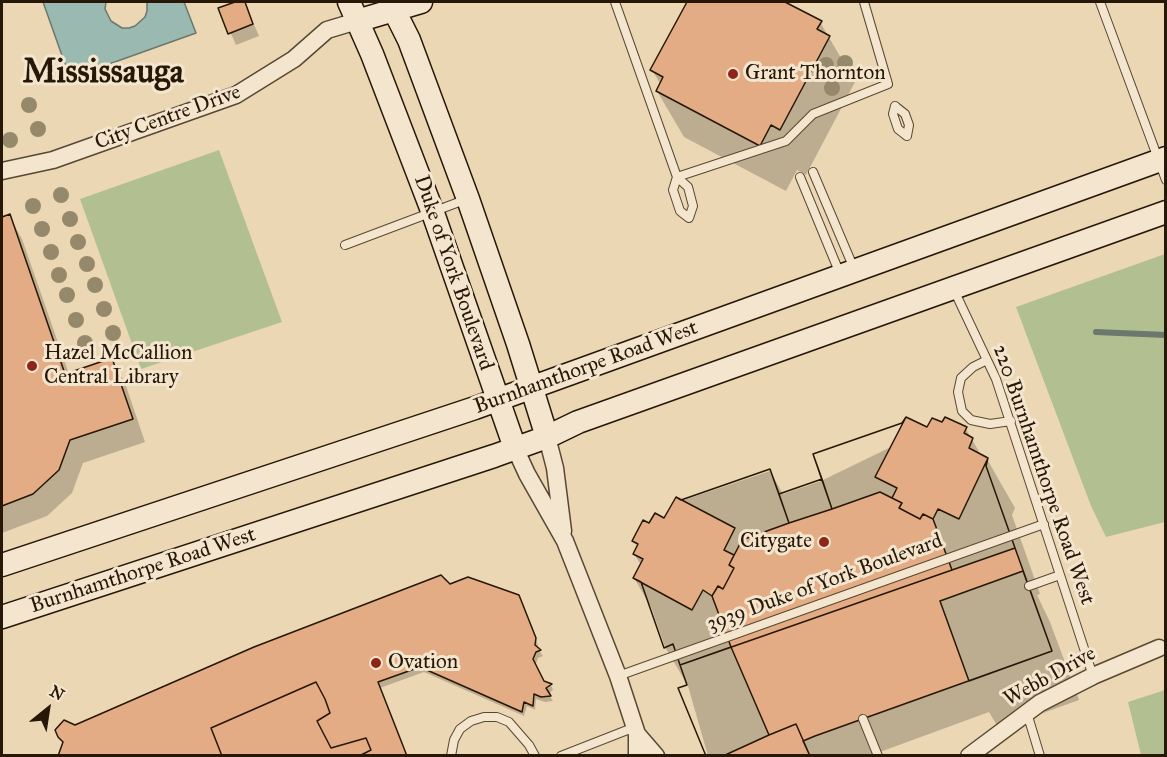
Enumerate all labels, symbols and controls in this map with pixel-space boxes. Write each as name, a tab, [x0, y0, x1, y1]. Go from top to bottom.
district label: Mississauga	[22, 54, 184, 94]
place label: Grant Thornton	[745, 61, 886, 87]
marker: Grant Thornton	[726, 67, 740, 81]
street label: City Centre Drive	[92, 80, 244, 156]
street label: Duke of York Boulevard	[408, 172, 498, 374]
street label: Burnhamthorpe Road West	[471, 316, 701, 420]
place label: Hazel McCallion Central Library	[44, 341, 192, 391]
street label: 220 Burnhamthorpe Road West	[987, 342, 1099, 608]
marker: Hazel McCallion Central Library	[25, 359, 39, 373]
street label: Burnhamthorpe Road West	[27, 523, 259, 619]
street label: 3939 Duke of York Boulevard	[704, 529, 946, 637]
place label: Citygate	[740, 529, 812, 555]
marker: Citygate	[817, 535, 831, 549]
street label: Webb Drive	[1000, 641, 1100, 713]
place label: Ovation	[388, 650, 458, 676]
marker: Ovation	[369, 656, 383, 670]
north arrow	[18, 679, 78, 739]
text: N	[47, 681, 68, 705]

